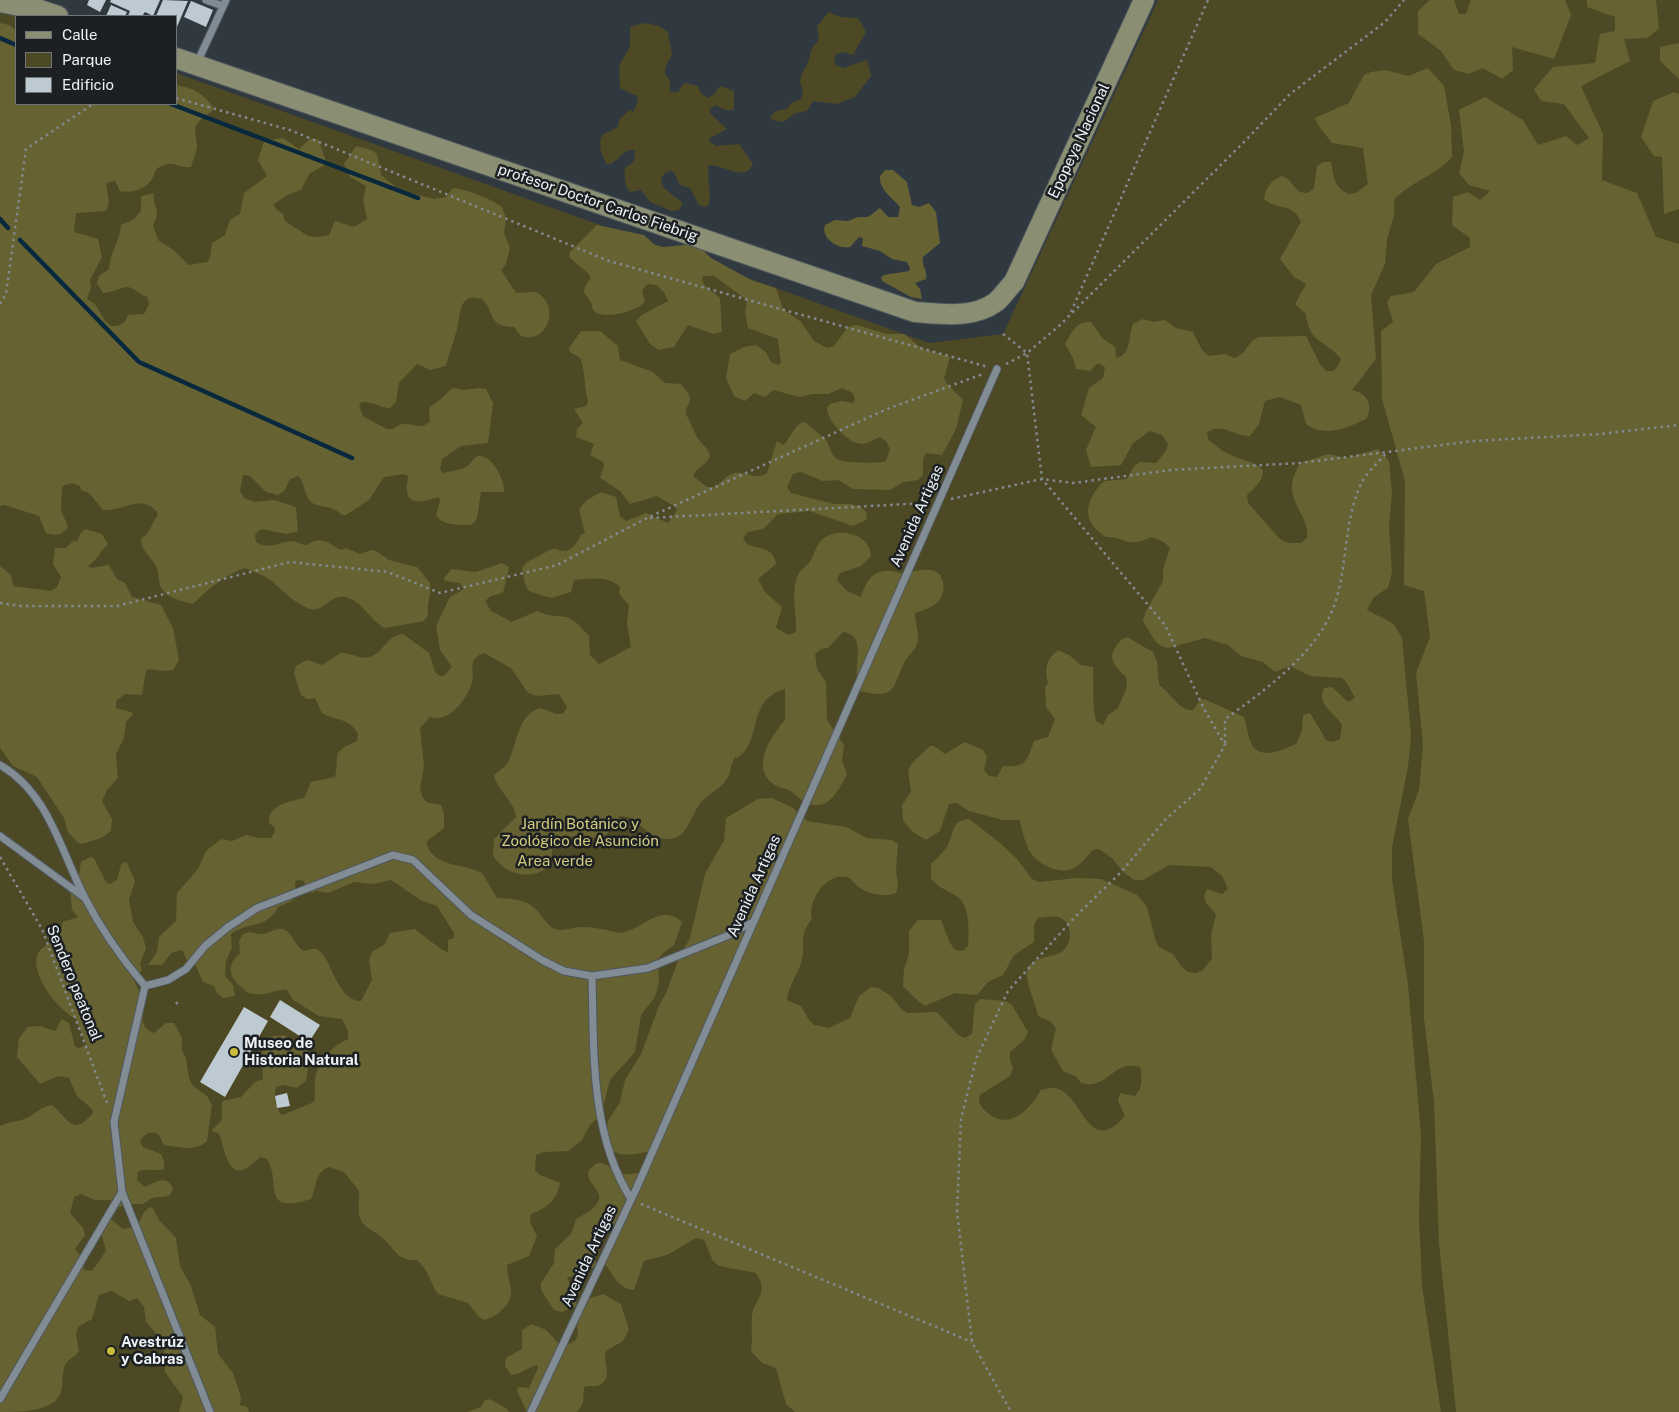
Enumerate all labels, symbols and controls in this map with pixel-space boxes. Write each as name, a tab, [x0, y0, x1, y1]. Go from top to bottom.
legend	[15, 15, 178, 105]
text: Calle	[62, 26, 98, 43]
text: Parque	[62, 51, 112, 68]
text: Edificio	[62, 76, 114, 93]
street label: Epopeya Nacional	[1044, 81, 1114, 201]
street label: profesor Doctor Carlos Fiebrig	[496, 160, 700, 246]
street label: Avenida Artigas	[886, 462, 948, 570]
park label: Jardín Botánico y Zoológico de Asunción	[501, 815, 659, 850]
street label: Avenida Artigas	[723, 832, 785, 940]
park label: Area verde	[517, 852, 593, 870]
street label: Sendero peatonal	[43, 922, 105, 1044]
place label: Museo de Historia Natural	[244, 1034, 359, 1069]
marker: Museo de Historia Natural	[228, 1046, 240, 1058]
street label: Avenida Artigas	[558, 1203, 620, 1309]
place label: Avestrúz y Cabras	[121, 1333, 184, 1368]
marker: Avestrúz y Cabras	[105, 1345, 117, 1357]

